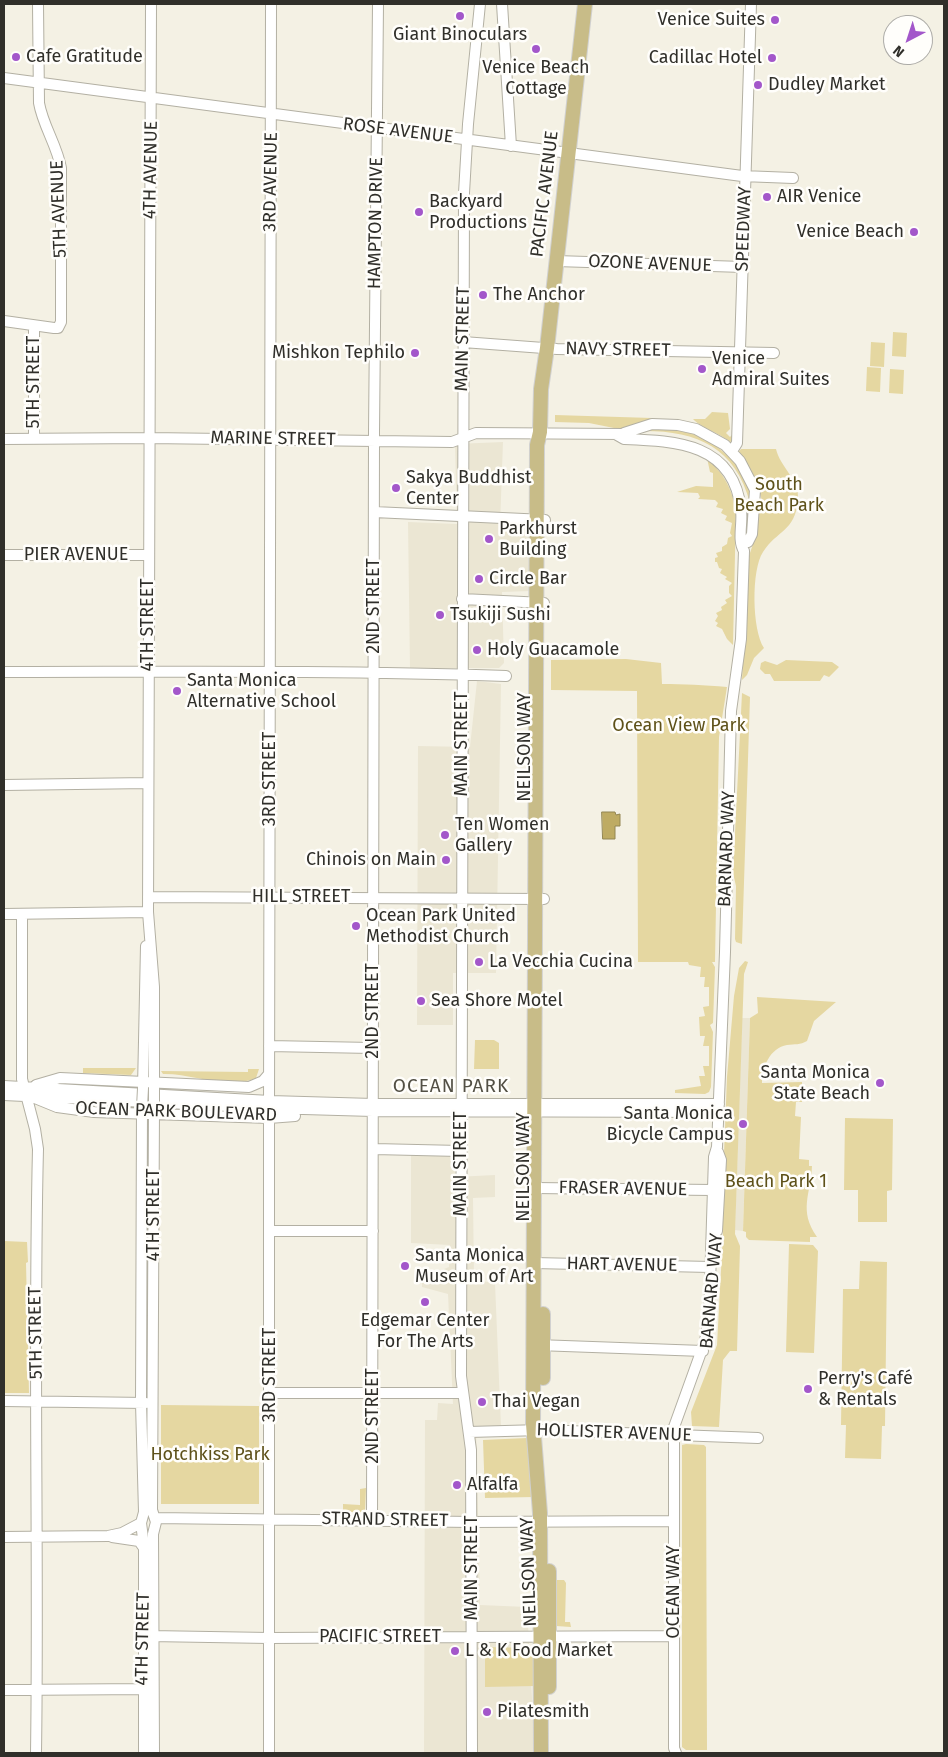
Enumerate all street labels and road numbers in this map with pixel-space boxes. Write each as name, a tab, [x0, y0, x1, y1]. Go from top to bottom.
street label: ROSE AVENUE	[342, 114, 454, 148]
street label: 4TH AVENUE	[139, 121, 163, 219]
street label: PACIFIC AVENUE	[527, 129, 563, 259]
street label: 3RD AVENUE	[259, 132, 283, 232]
street label: HAMPTON DRIVE	[364, 157, 388, 289]
street label: 5TH AVENUE	[46, 160, 72, 258]
street label: SPEEDWAY	[732, 186, 756, 272]
street label: OZONE AVENUE	[588, 251, 712, 277]
street label: MAIN STREET	[451, 286, 475, 392]
street label: 5TH STREET	[23, 336, 45, 428]
street label: NAVY STREET	[565, 338, 671, 362]
street label: MARINE STREET	[210, 427, 336, 451]
street label: PIER AVENUE	[24, 544, 128, 566]
street label: 2ND STREET	[363, 558, 385, 654]
street label: 4TH STREET	[137, 578, 159, 672]
street label: MAIN STREET	[451, 692, 473, 796]
street label: NEILSON WAY	[514, 692, 536, 802]
street label: 3RD STREET	[259, 732, 281, 826]
street label: BARNARD WAY	[714, 791, 740, 907]
street label: HILL STREET	[252, 886, 350, 908]
street label: 2ND STREET	[362, 963, 384, 1059]
street label: OCEAN PARK BOULEVARD	[75, 1098, 277, 1126]
street label: MAIN STREET	[450, 1112, 472, 1216]
street label: NEILSON WAY	[513, 1112, 535, 1222]
street label: 4TH STREET	[143, 1168, 165, 1262]
street label: FRASER AVENUE	[558, 1177, 688, 1201]
street label: BARNARD WAY	[696, 1232, 728, 1350]
street label: HART AVENUE	[566, 1253, 678, 1277]
street label: 5TH STREET	[24, 1286, 48, 1380]
street label: 3RD STREET	[259, 1328, 281, 1422]
street label: 2ND STREET	[362, 1368, 384, 1464]
street label: HOLLISTER AVENUE	[536, 1419, 692, 1447]
street label: STRAND STREET	[321, 1508, 449, 1532]
street label: MAIN STREET	[461, 1516, 483, 1620]
street label: NEILSON WAY	[516, 1517, 542, 1627]
street label: OCEAN WAY	[663, 1545, 685, 1639]
street label: 4TH STREET	[131, 1592, 155, 1686]
street label: PACIFIC STREET	[319, 1626, 441, 1648]

